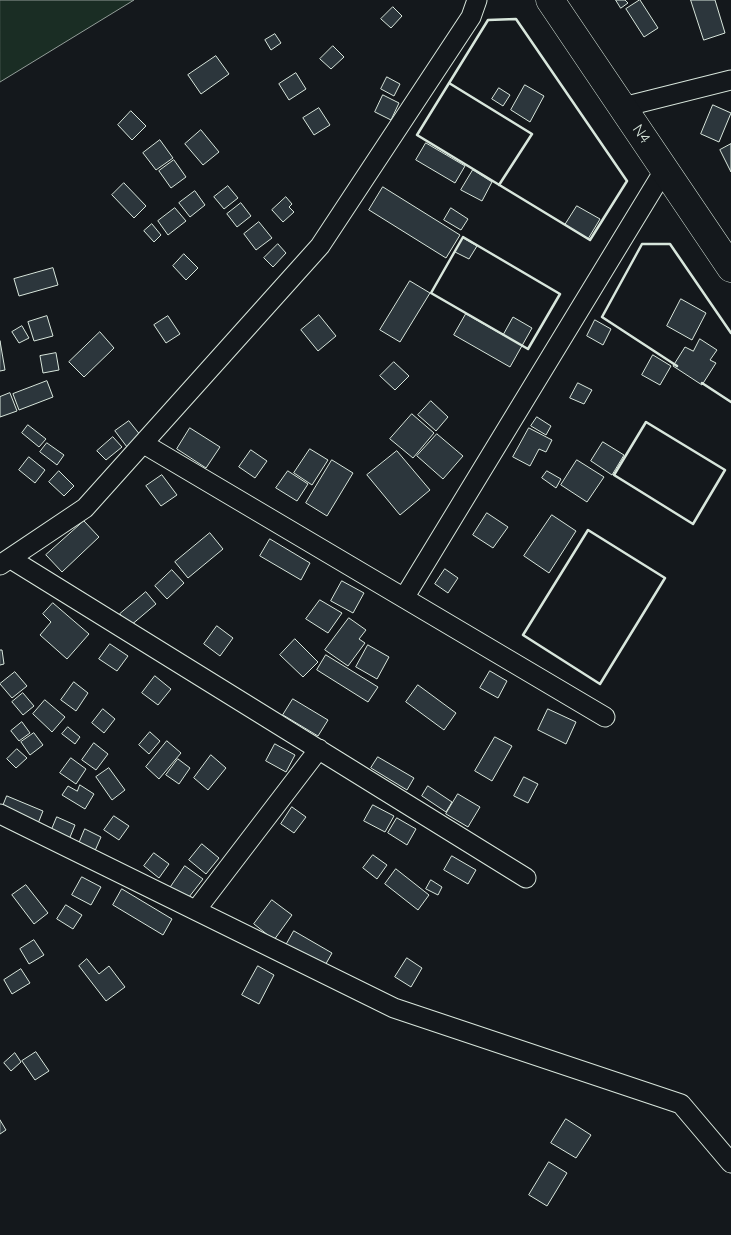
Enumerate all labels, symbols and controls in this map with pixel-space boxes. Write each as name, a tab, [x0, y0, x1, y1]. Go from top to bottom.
street label: N4	[628, 121, 654, 147]

